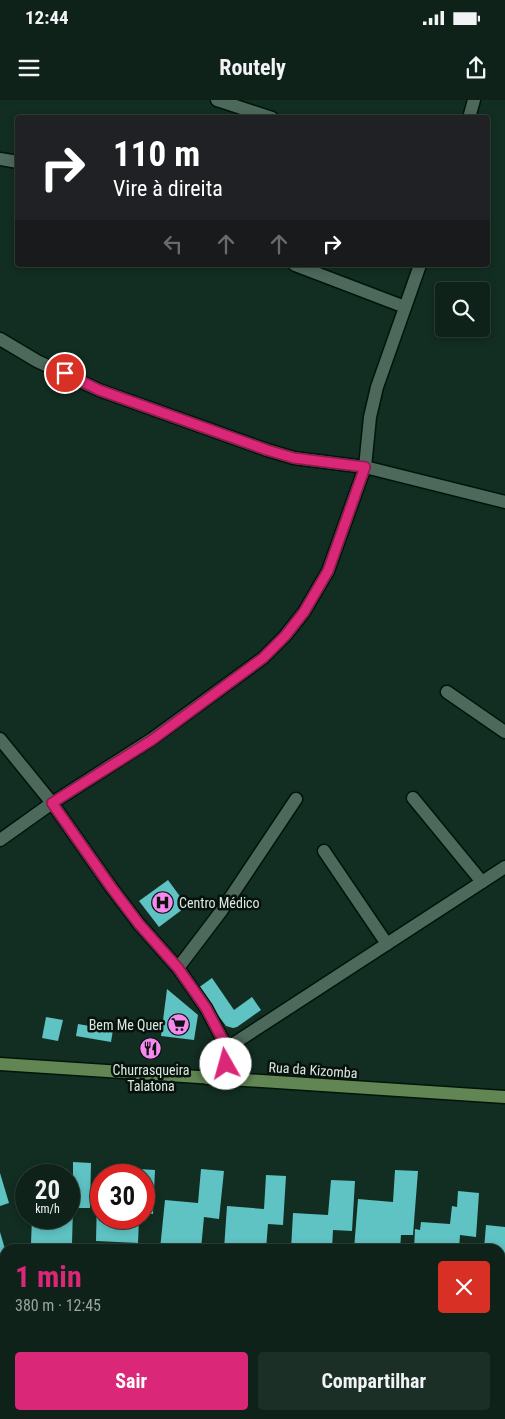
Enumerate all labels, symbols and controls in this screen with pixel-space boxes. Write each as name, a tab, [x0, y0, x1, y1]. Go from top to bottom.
text: 12:44	[25, 6, 69, 29]
icon: menu	[15, 54, 43, 82]
icon: share	[462, 54, 490, 82]
text: Routely	[219, 55, 286, 80]
text: 110 m	[113, 134, 200, 175]
icon: right	[30, 135, 95, 200]
text: Vire à direita	[113, 176, 223, 201]
icon: left	[159, 230, 187, 258]
icon: ahead	[212, 230, 240, 258]
icon: ahead	[265, 230, 293, 258]
icon: right	[318, 230, 346, 258]
map controls	[435, 282, 490, 337]
button: search	[435, 282, 490, 337]
pin	[44, 352, 86, 394]
icon: arrive	[51, 359, 79, 387]
hospital icon: Centro Médico	[151, 891, 175, 915]
place label: Centro Médico	[179, 895, 260, 911]
supermarket icon: Bem Me Quer	[167, 1013, 191, 1037]
place label: Bem Me Quer	[89, 1017, 163, 1033]
restaurant icon: Churrasqueira Talatona	[139, 1036, 163, 1060]
position arrow	[199, 1037, 251, 1089]
street label: Rua da Kizomba	[268, 1059, 358, 1081]
place label: Churrasqueira Talatona	[112, 1062, 190, 1094]
speed limit sign: 30	[90, 1164, 155, 1229]
text: 20	[35, 1176, 60, 1205]
text: km/h	[35, 1202, 60, 1216]
text: 1 min	[15, 1259, 82, 1294]
button: close	[438, 1261, 490, 1313]
text: 380 m · 12:45	[15, 1296, 101, 1315]
button: Sair	[15, 1352, 248, 1410]
button: Compartilhar	[258, 1352, 490, 1410]

